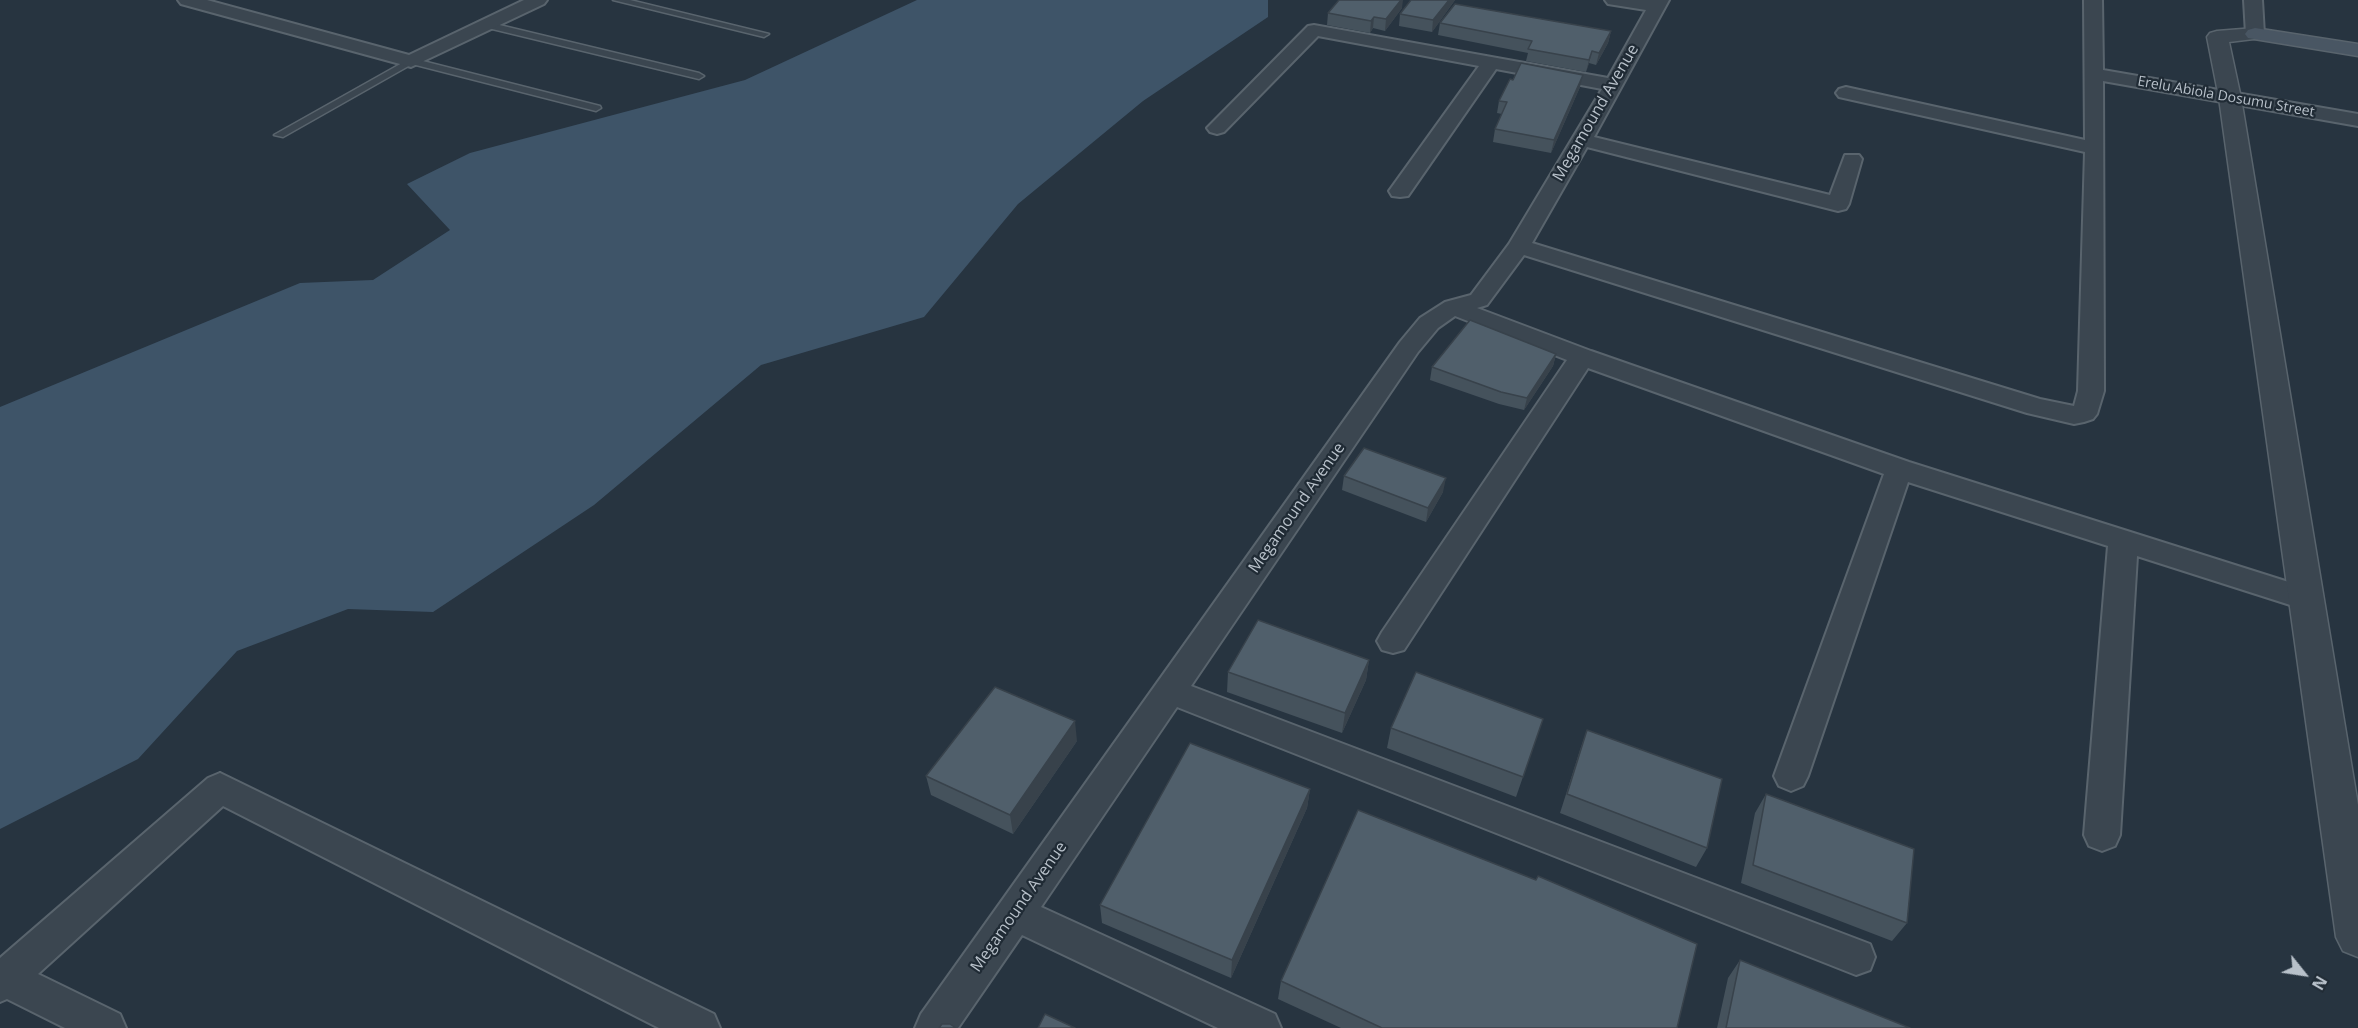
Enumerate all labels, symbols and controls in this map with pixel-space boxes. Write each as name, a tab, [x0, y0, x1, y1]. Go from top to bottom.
street label: Megamound Avenue	[1549, 41, 1643, 185]
street label: Erelu Abiola Dosumu Street	[2136, 73, 2316, 121]
street label: Megamound Avenue	[1245, 439, 1349, 577]
street label: Megamound Avenue	[967, 838, 1071, 976]
north arrow	[2274, 944, 2334, 1004]
text: N	[2307, 972, 2332, 994]

